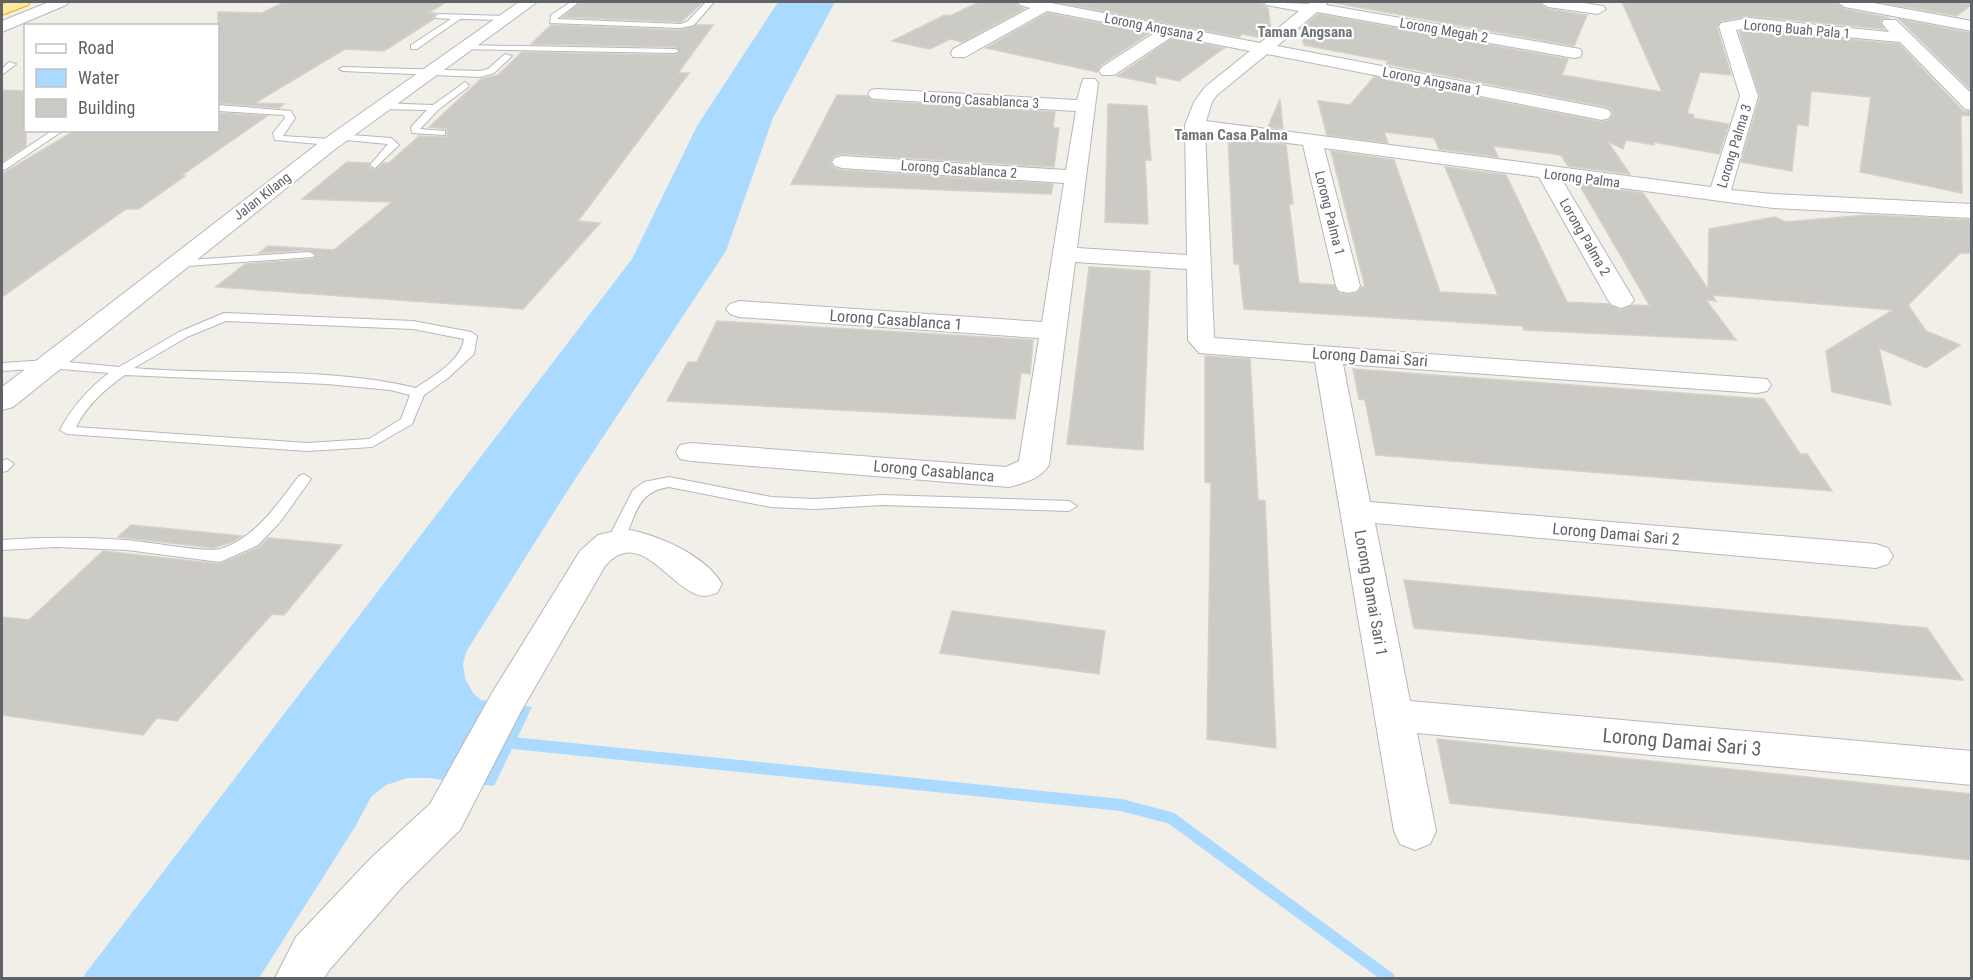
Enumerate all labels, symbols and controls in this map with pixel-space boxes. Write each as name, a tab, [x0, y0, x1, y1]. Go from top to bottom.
street label: Lorong Angsana 2	[1103, 10, 1205, 44]
street label: Lorong Megah 2	[1399, 14, 1489, 46]
street label: Lorong Buah Pala 1	[1743, 16, 1851, 42]
district label: Taman Angsana	[1258, 23, 1352, 41]
legend	[24, 24, 219, 132]
text: Road	[78, 37, 114, 58]
street label: Lorong Angsana 1	[1381, 64, 1483, 98]
text: Water	[78, 67, 120, 88]
street label: Lorong Casablanca 3	[922, 89, 1040, 111]
text: Building	[78, 97, 135, 118]
street label: Lorong Palma 3	[1714, 102, 1754, 190]
district label: Taman Casa Palma	[1174, 126, 1288, 144]
street label: Lorong Casablanca 2	[900, 157, 1018, 181]
street label: Lorong Palma	[1543, 165, 1621, 191]
street label: Jalan Kilang	[230, 169, 294, 223]
street label: Lorong Palma 1	[1312, 169, 1348, 257]
street label: Lorong Palma 2	[1556, 195, 1614, 279]
street label: Lorong Casablanca 1	[829, 306, 963, 334]
street label: Lorong Damai Sari	[1311, 343, 1429, 371]
street label: Lorong Casablanca	[873, 456, 995, 486]
street label: Lorong Damai Sari 2	[1552, 519, 1680, 549]
street label: Lorong Damai Sari 1	[1351, 528, 1391, 658]
street label: Lorong Damai Sari 3	[1601, 723, 1763, 761]

